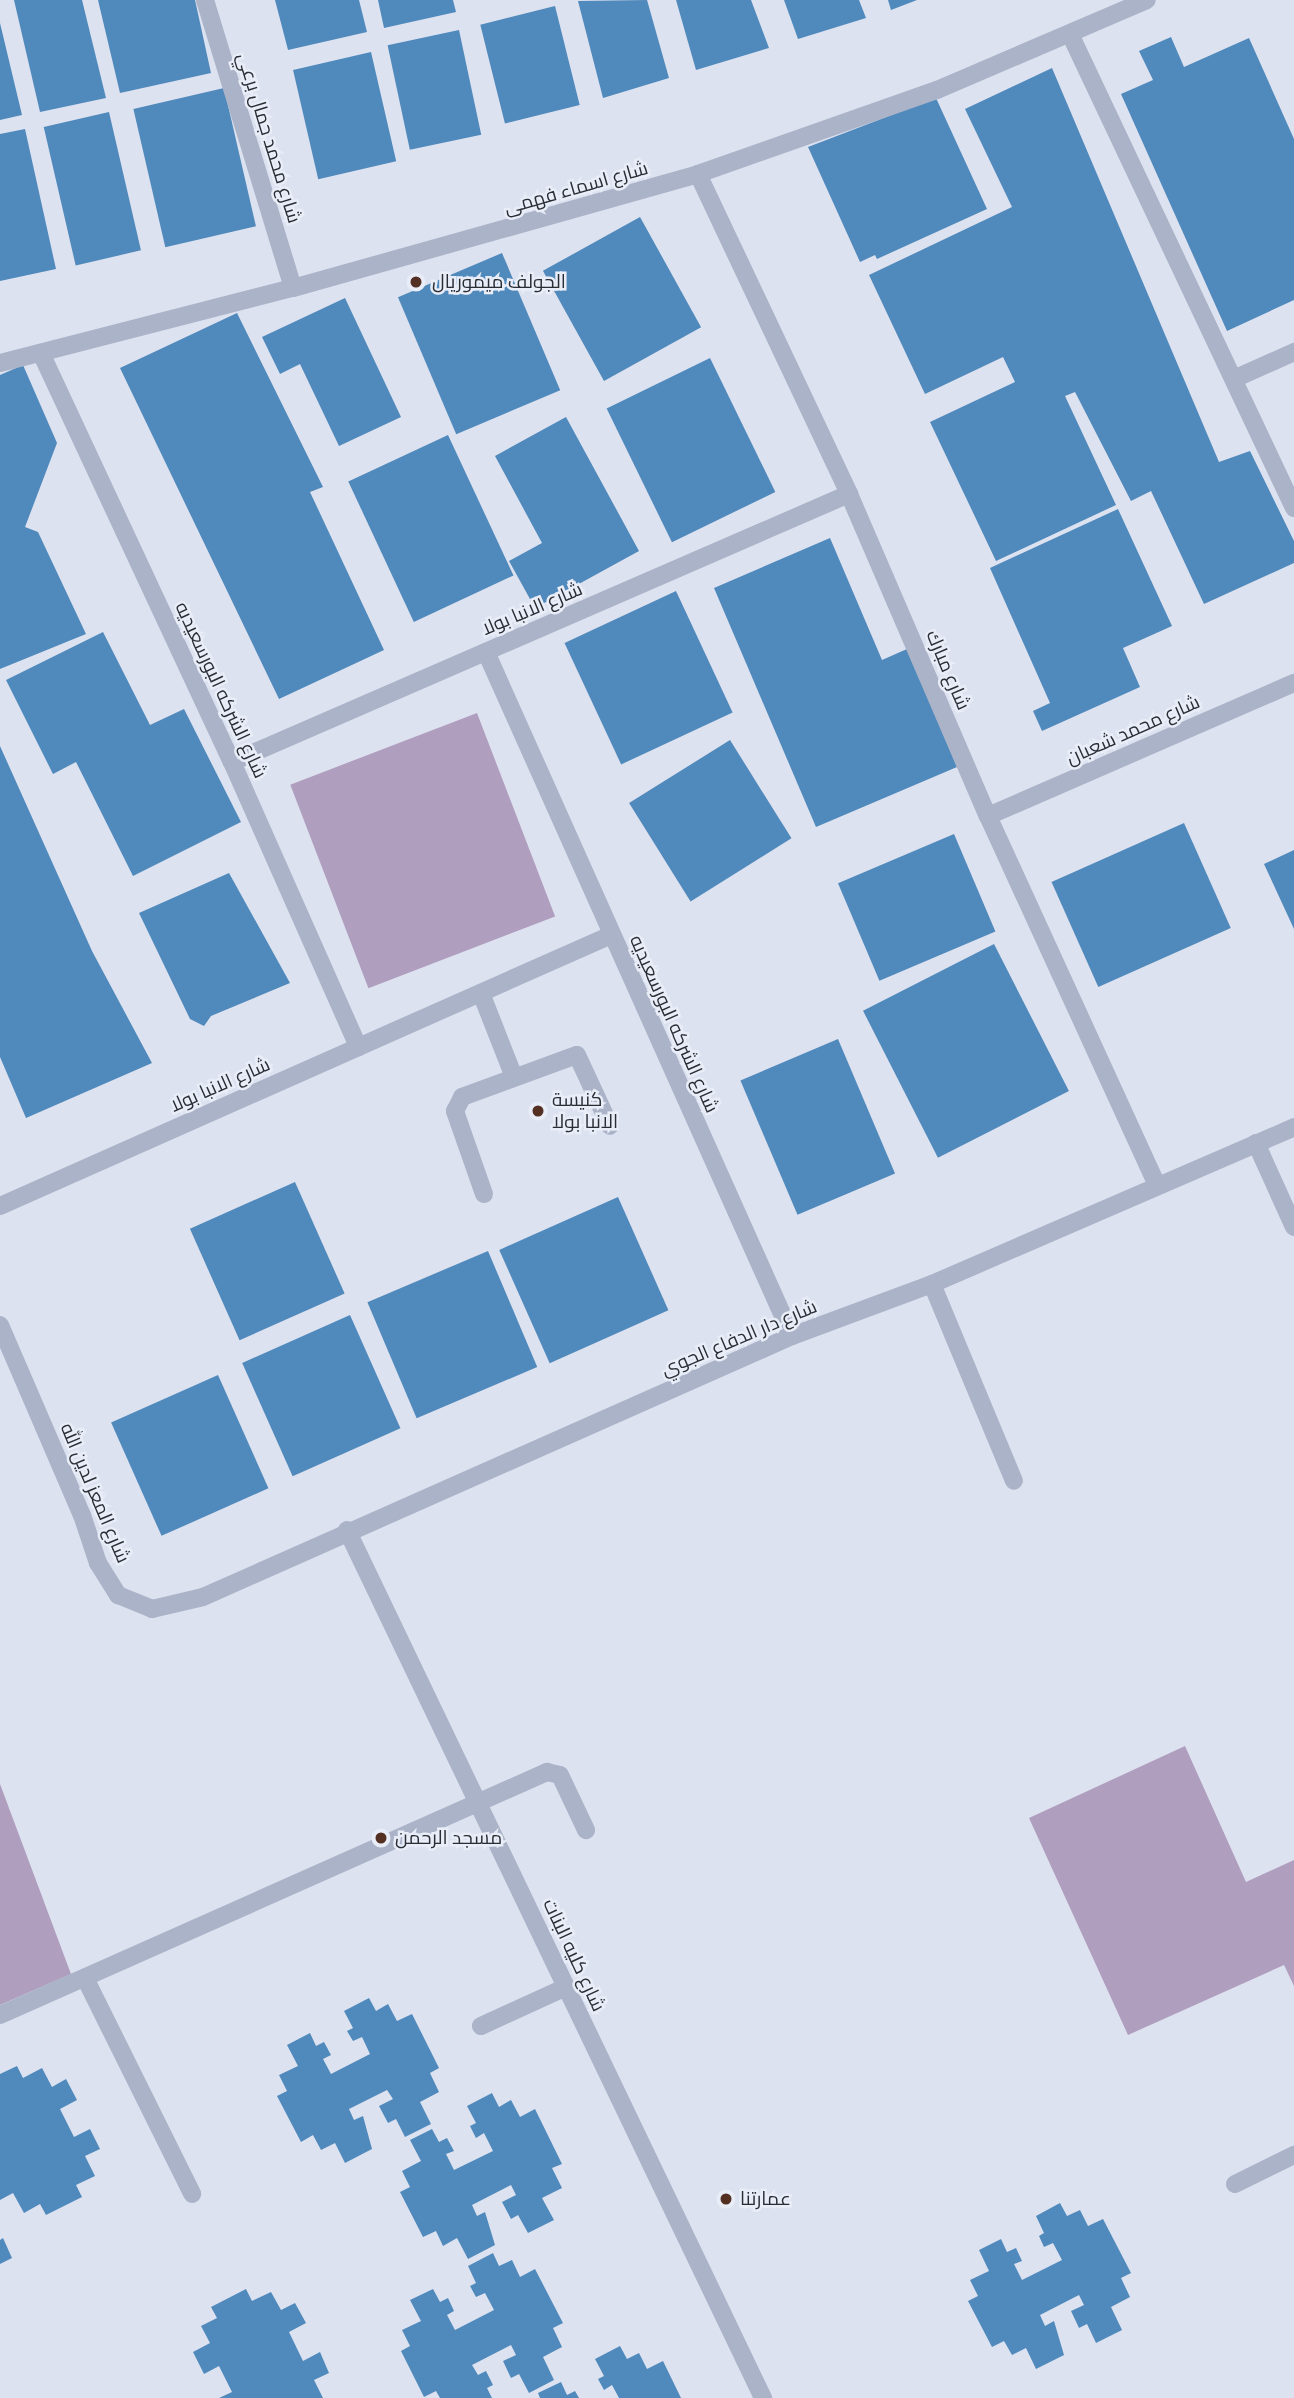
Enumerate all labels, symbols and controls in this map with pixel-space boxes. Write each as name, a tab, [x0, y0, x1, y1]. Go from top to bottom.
street label: شارع محمد جمال برعي	[232, 50, 306, 226]
street label: شارع اسماء فهمى	[501, 157, 651, 219]
place label: الجولف ميموريال	[432, 271, 566, 293]
marker: الجولف ميموريال	[406, 272, 426, 292]
street label: شارع الانبا بولا	[478, 578, 586, 640]
street label: شارع الشركه البورسعيديه	[170, 598, 272, 782]
street label: شارع مبارك	[921, 627, 975, 713]
street label: شارع محمد شعبان	[1063, 690, 1203, 770]
street label: شارع الشركه البورسعيديه	[625, 932, 723, 1116]
street label: شارع الانبا بولا	[166, 1053, 274, 1117]
place label: كنيسة الانبا بولا	[552, 1089, 618, 1133]
marker: كنيسة الانبا بولا	[530, 1103, 546, 1119]
street label: شارع دار الدفاع الجوي	[658, 1295, 820, 1381]
street label: شارع المعز لدين الله	[55, 1420, 135, 1566]
place label: مسجد الرحمن	[395, 1827, 502, 1849]
marker: مسجد الرحمن	[373, 1830, 389, 1846]
street label: شارع كليه البنات	[538, 1895, 610, 2015]
place label: عمارتنا	[740, 2188, 791, 2210]
marker: عمارتنا	[718, 2191, 734, 2207]

